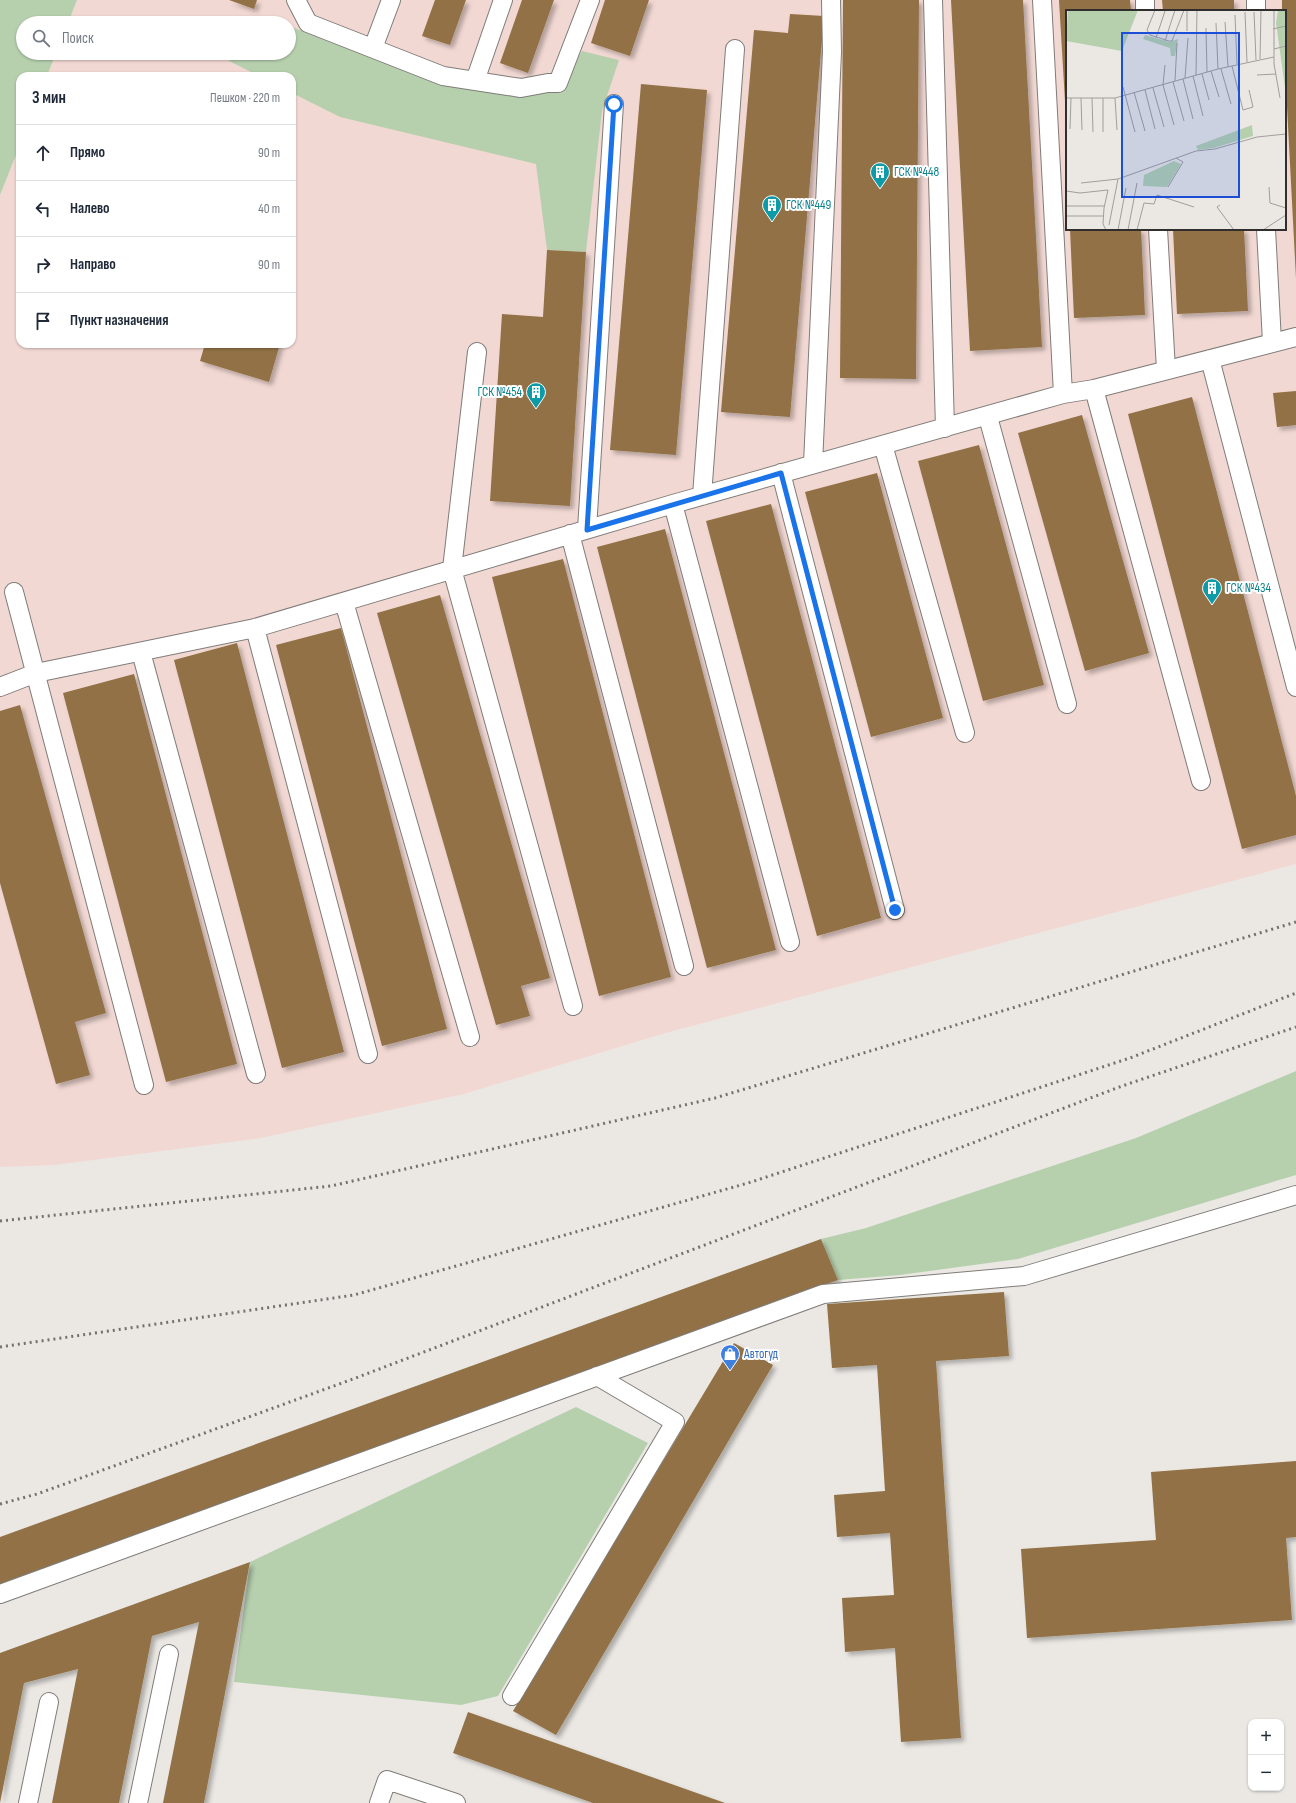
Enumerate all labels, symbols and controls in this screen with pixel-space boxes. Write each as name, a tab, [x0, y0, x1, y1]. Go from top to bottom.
inset map	[1066, 10, 1286, 230]
search box	[16, 16, 296, 60]
icon: search	[30, 27, 52, 49]
text: Поиск	[62, 29, 94, 48]
text: 3 мин	[32, 88, 66, 108]
text: Пешком · 220 m	[210, 90, 280, 106]
route start	[605, 95, 623, 113]
icon: ahead	[32, 142, 54, 164]
text: Прямо	[70, 143, 105, 162]
text: 90 m	[258, 145, 280, 161]
building icon: ГСК №448	[869, 161, 891, 189]
place label: ГСК №448	[894, 164, 939, 180]
building icon: ГСК №449	[761, 194, 783, 222]
place label: ГСК №449	[786, 197, 831, 213]
icon: left	[32, 198, 54, 220]
text: Налево	[70, 199, 110, 218]
text: 40 m	[258, 201, 280, 217]
icon: right	[32, 254, 54, 276]
text: Направо	[70, 255, 116, 274]
text: 90 m	[258, 257, 280, 273]
icon: arrive	[32, 310, 54, 332]
text: Пункт назначения	[70, 311, 168, 330]
building icon: ГСК №454	[525, 381, 547, 409]
place label: ГСК №454	[477, 384, 523, 400]
building icon: ГСК №434	[1201, 577, 1223, 605]
place label: ГСК №434	[1226, 580, 1271, 596]
route end	[886, 901, 904, 919]
shop icon: Автогуд	[719, 1343, 741, 1371]
place label: Автогуд	[743, 1346, 779, 1362]
map controls	[1248, 1719, 1284, 1791]
button: +	[1248, 1719, 1284, 1755]
button: −	[1248, 1755, 1284, 1791]

